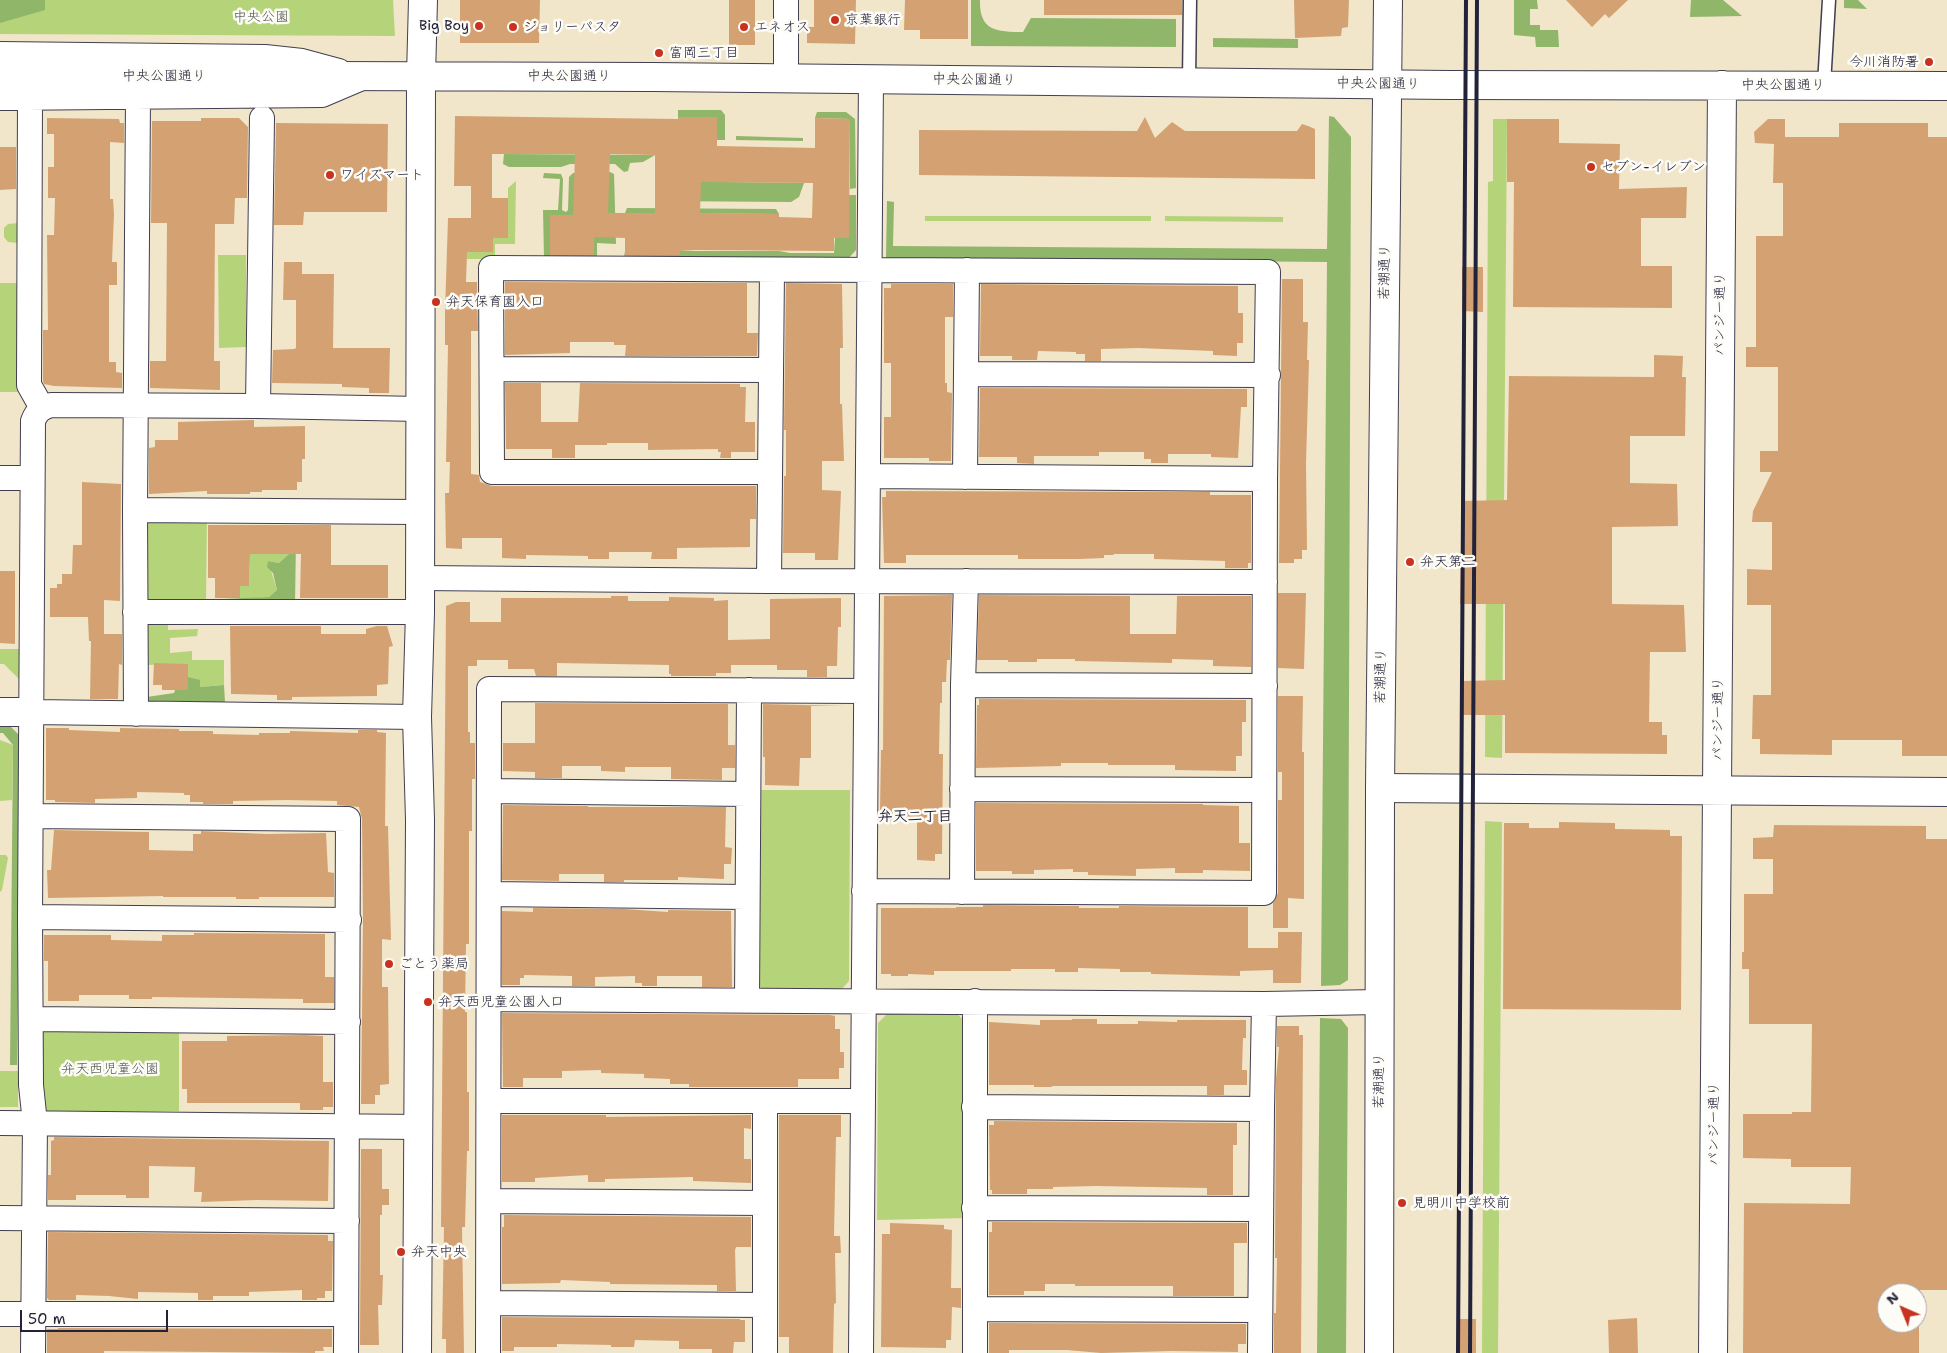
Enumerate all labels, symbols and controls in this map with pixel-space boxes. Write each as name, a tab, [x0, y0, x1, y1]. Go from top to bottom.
park label: 中央公園	[233, 9, 289, 25]
place label: 京葉銀行	[845, 12, 901, 28]
marker: 京葉銀行	[829, 14, 841, 26]
place label: Big Boy	[419, 18, 469, 34]
place label: ジョリーパスタ	[523, 19, 621, 35]
place label: エネオス	[754, 19, 810, 35]
marker: Big Boy	[473, 20, 485, 32]
marker: ジョリーパスタ	[507, 21, 519, 33]
marker: エネオス	[738, 21, 750, 33]
place label: 富岡三丁目	[669, 45, 739, 61]
marker: 富岡三丁目	[653, 47, 665, 59]
place label: 今川消防署	[1849, 54, 1919, 70]
marker: 今川消防署	[1923, 56, 1935, 68]
street label: 中央公園通り	[122, 68, 206, 84]
street label: 中央公園通り	[527, 68, 611, 84]
street label: 中央公園通り	[932, 71, 1016, 89]
street label: 中央公園通り	[1336, 75, 1420, 93]
street label: 中央公園通り	[1741, 77, 1825, 93]
place label: セブン-イレブン	[1601, 159, 1706, 175]
marker: セブン-イレブン	[1585, 161, 1597, 173]
place label: ワイズマート	[340, 167, 424, 183]
marker: ワイズマート	[324, 169, 336, 181]
street label: 若潮通り	[1376, 244, 1394, 300]
street label: パンジー通り	[1712, 272, 1728, 356]
place label: 弁天保育園入口	[446, 294, 544, 310]
marker: 弁天保育園入口	[430, 296, 442, 308]
place label: 弁天第二	[1420, 554, 1476, 570]
marker: 弁天第二	[1404, 556, 1416, 568]
street label: 若潮通り	[1372, 648, 1390, 704]
street label: パンジー通り	[1710, 677, 1726, 761]
district label: 弁天二丁目	[878, 808, 952, 826]
place label: ごとう薬局	[399, 956, 469, 972]
marker: ごとう薬局	[383, 958, 395, 970]
place label: 弁天西児童公園入口	[438, 994, 564, 1010]
marker: 弁天西児童公園入口	[422, 996, 434, 1008]
street label: 若潮通り	[1371, 1053, 1387, 1109]
park label: 弁天西児童公園	[61, 1061, 159, 1077]
street label: パンジー通り	[1706, 1082, 1722, 1166]
place label: 見明川中学校前	[1412, 1195, 1510, 1211]
marker: 見明川中学校前	[1396, 1197, 1408, 1209]
place label: 弁天中央	[411, 1244, 467, 1260]
marker: 弁天中央	[395, 1246, 407, 1258]
north arrow	[1877, 1283, 1927, 1333]
text: N	[1882, 1288, 1903, 1308]
scale bar	[22, 1300, 170, 1332]
text: 50 m	[28, 1309, 66, 1329]

